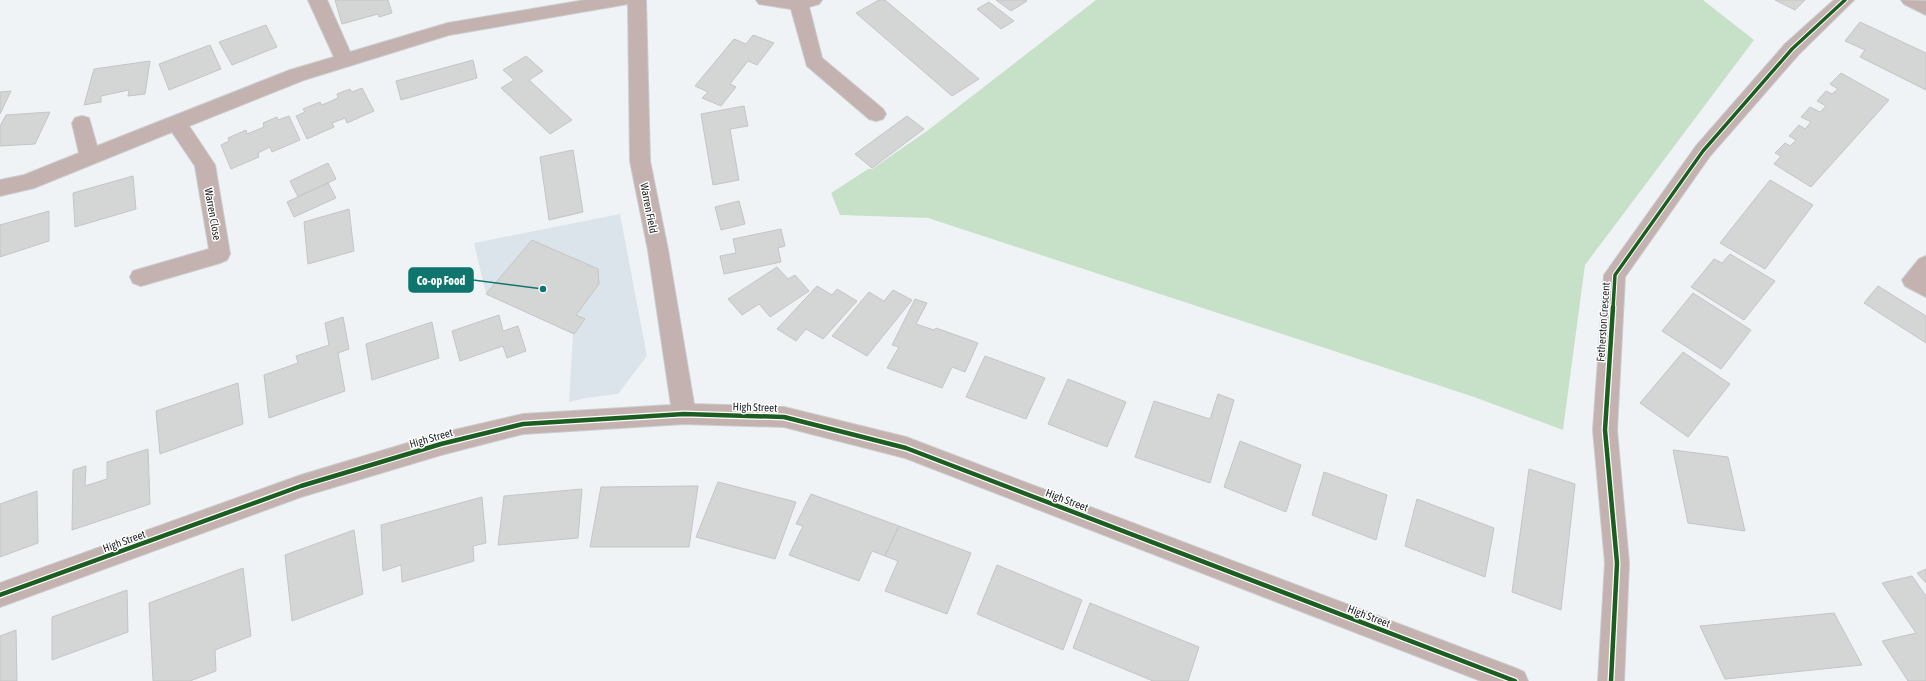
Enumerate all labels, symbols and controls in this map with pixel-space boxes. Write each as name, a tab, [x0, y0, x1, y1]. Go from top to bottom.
street label: Warren Field	[638, 182, 660, 234]
street label: Warren Close	[202, 187, 224, 241]
callout: Co-op Food	[409, 268, 473, 292]
text: Co-op Food	[417, 274, 466, 288]
street label: Fetherston Crescent	[1594, 282, 1612, 362]
street label: High Street	[732, 400, 778, 414]
street label: High Street	[408, 426, 454, 450]
street label: High Street	[1044, 486, 1090, 514]
street label: High Street	[101, 528, 147, 554]
street label: High Street	[1346, 602, 1392, 630]

